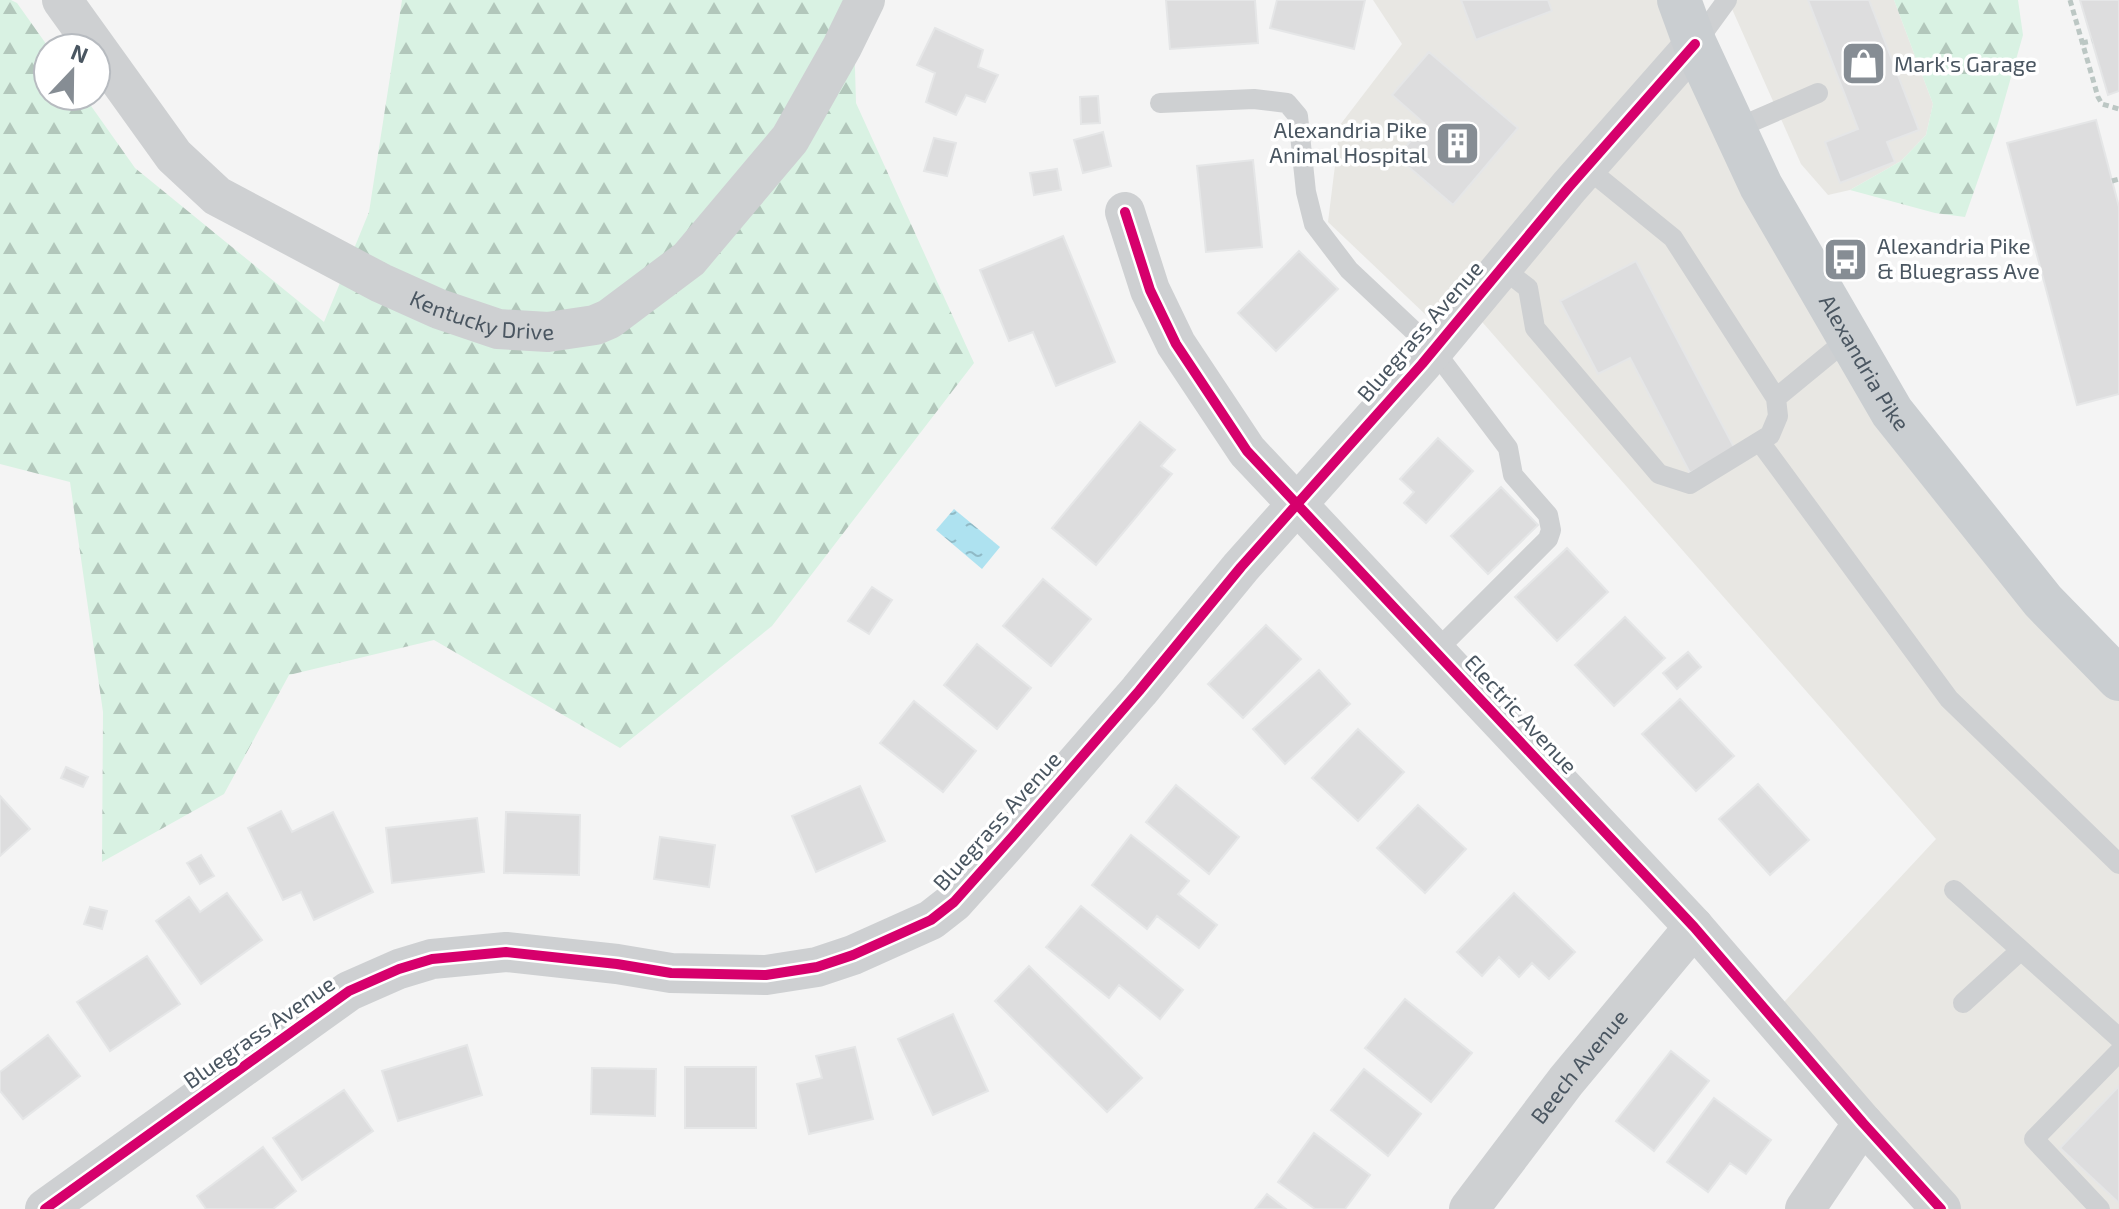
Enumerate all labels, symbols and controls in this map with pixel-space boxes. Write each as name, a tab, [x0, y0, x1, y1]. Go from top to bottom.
north arrow	[32, 32, 112, 112]
text: N	[68, 37, 92, 68]
shop icon: Mark's Garage	[1839, 40, 1887, 88]
place label: Mark's Garage	[1894, 50, 2037, 76]
place label: Alexandria Pike Animal Hospital	[1269, 116, 1427, 167]
building icon: Alexandria Pike Animal Hospital	[1434, 119, 1482, 167]
place label: Alexandria Pike & Bluegrass Ave	[1877, 232, 2040, 283]
bus stop icon: Alexandria Pike & Bluegrass Ave	[1822, 235, 1870, 283]
street label: Bluegrass Avenue	[1351, 255, 1488, 406]
street label: Kentucky Drive	[406, 284, 556, 345]
street label: Alexandria Pike	[1815, 290, 1916, 435]
street label: Electric Avenue	[1460, 649, 1583, 778]
street label: Bluegrass Avenue	[927, 745, 1066, 895]
street label: Bluegrass Avenue	[178, 969, 339, 1093]
street label: Beech Avenue	[1525, 1004, 1632, 1128]

